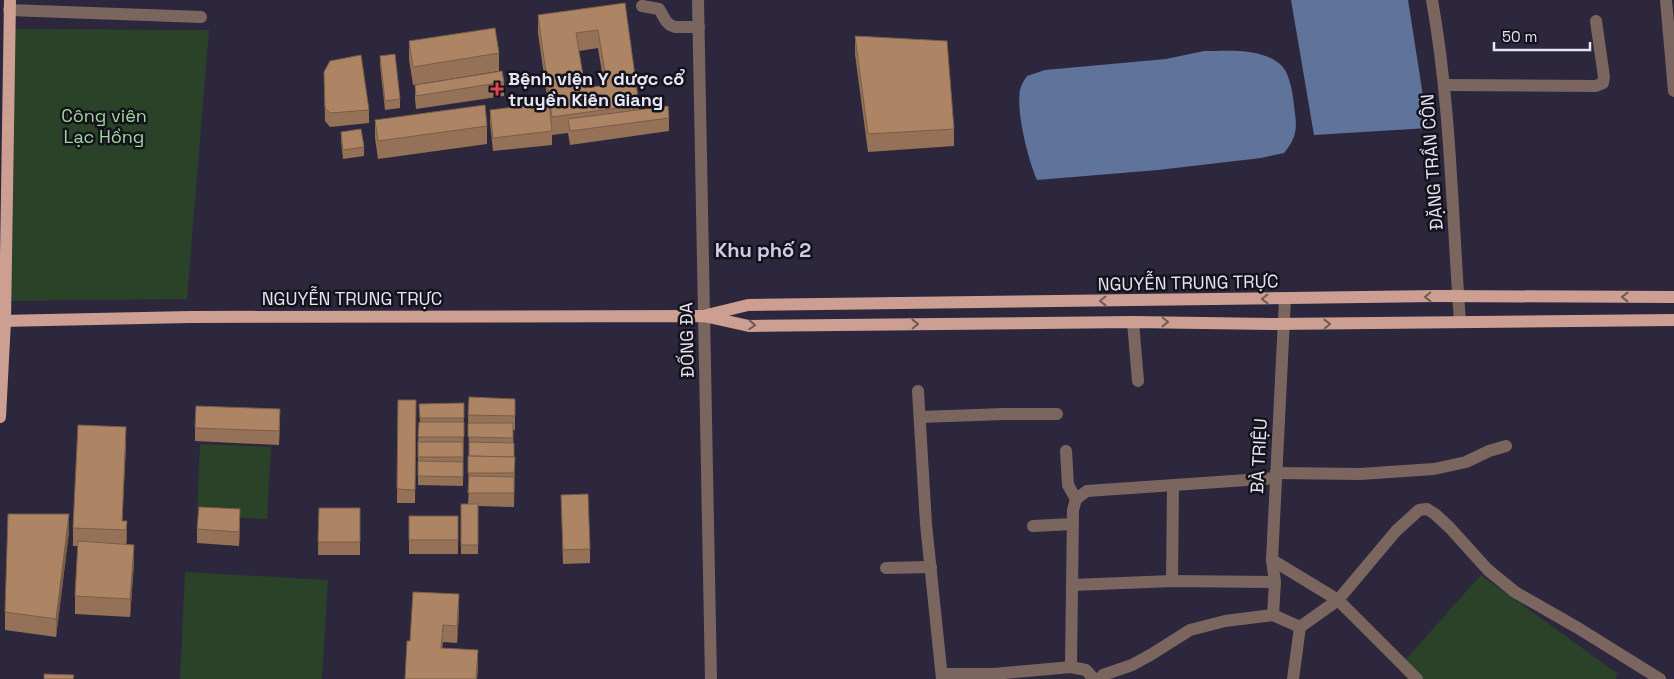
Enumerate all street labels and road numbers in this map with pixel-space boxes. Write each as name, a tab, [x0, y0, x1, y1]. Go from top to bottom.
street label: ĐẶNG TRẦN CÔN	[1415, 93, 1448, 231]
street label: NGUYỄN TRUNG TRỰC	[1097, 268, 1279, 296]
street label: NGUYỄN TRUNG TRỰC	[262, 286, 442, 310]
street label: ĐỐNG ĐA	[674, 302, 699, 378]
street label: BÀ TRIỆU	[1245, 418, 1272, 494]

